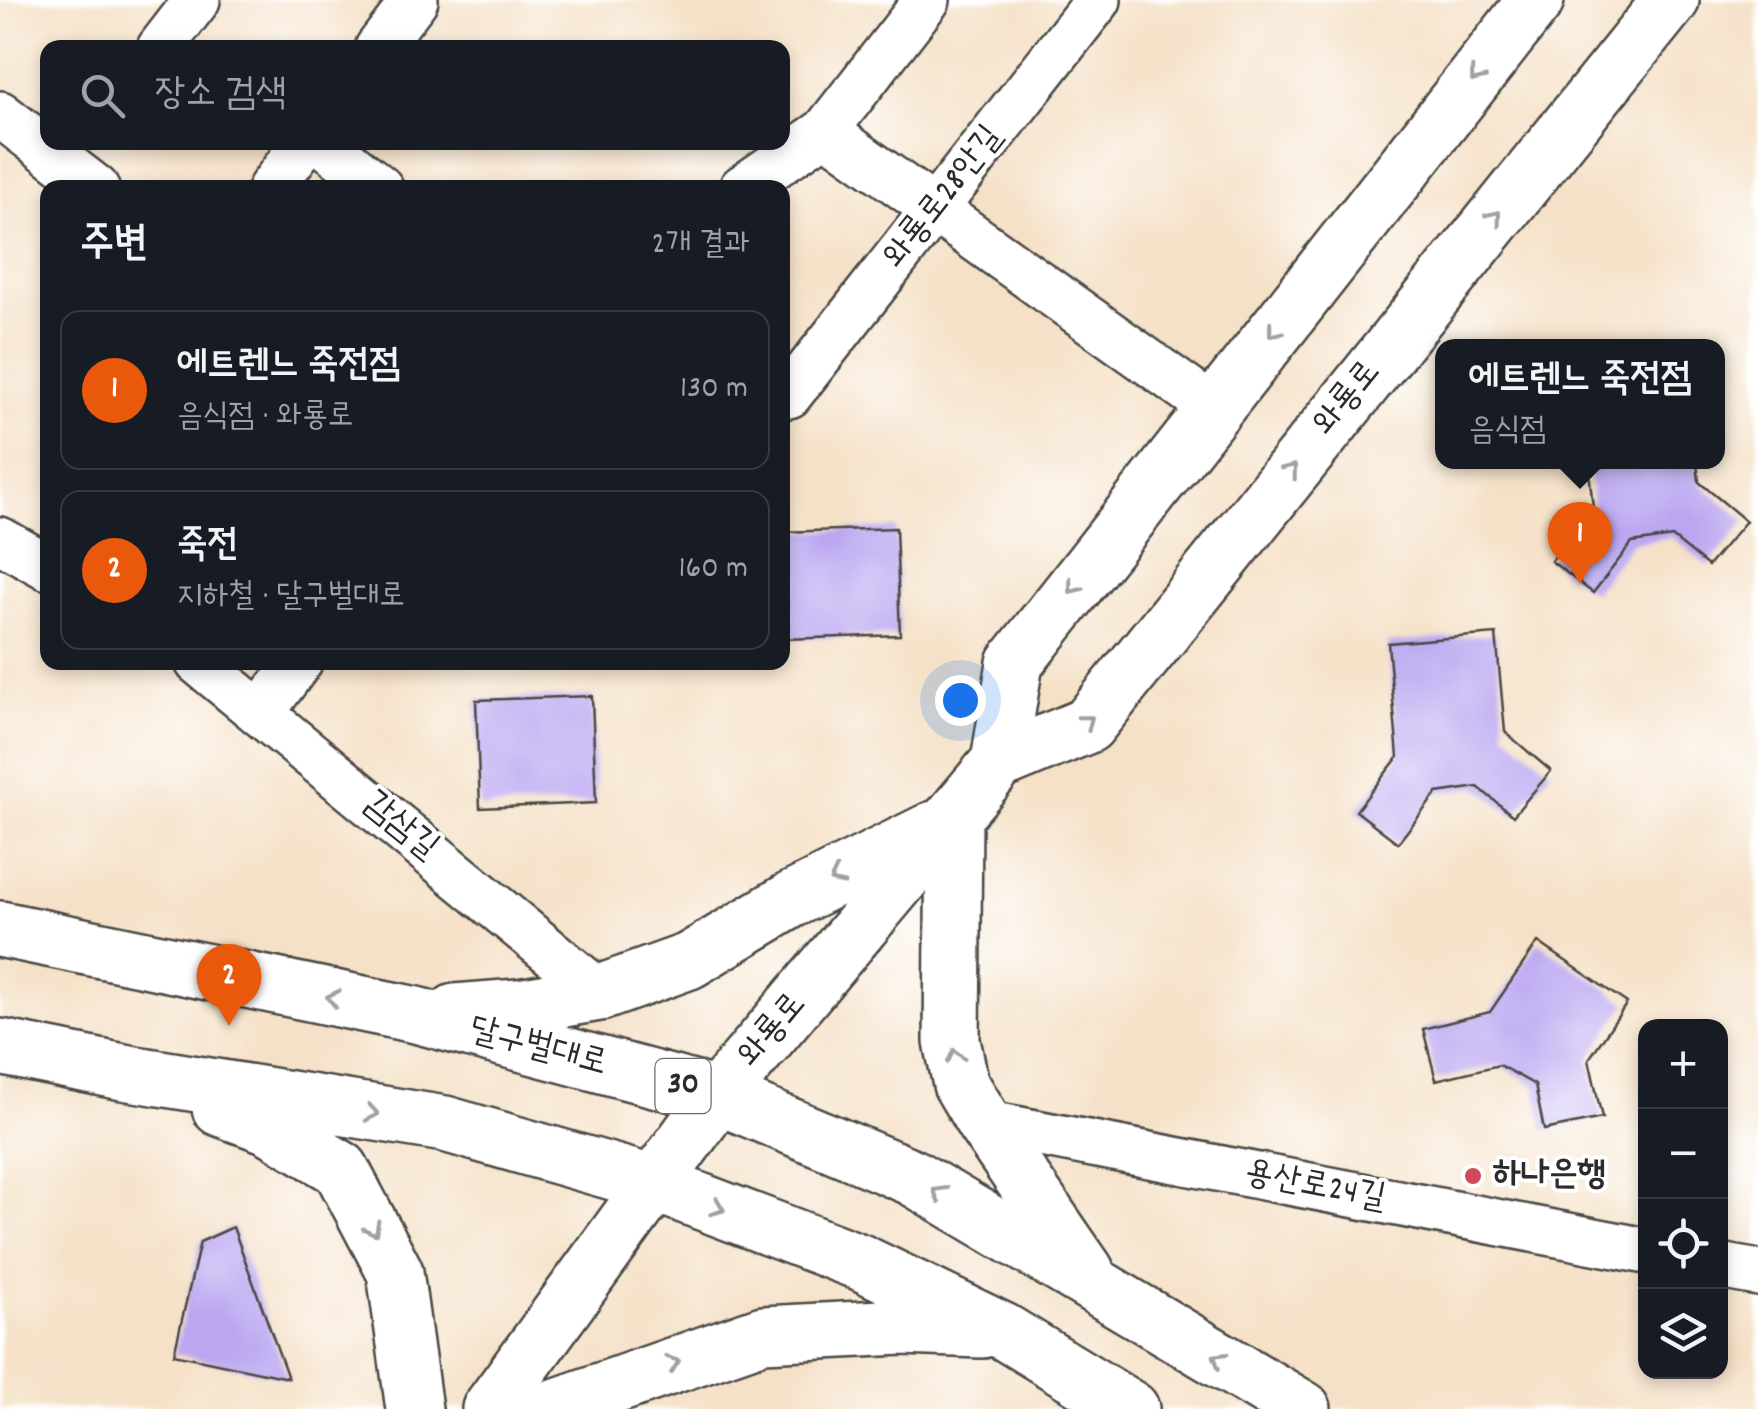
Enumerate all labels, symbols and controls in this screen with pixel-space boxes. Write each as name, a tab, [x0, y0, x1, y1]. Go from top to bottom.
search box	[40, 40, 790, 150]
one-way arrow	[1470, 65, 1488, 83]
icon: search	[75, 68, 130, 123]
text: 장소 검색	[155, 68, 286, 123]
street label: 와룡로28안길	[872, 116, 1016, 280]
one-way arrow	[1483, 211, 1501, 229]
text: 주변	[80, 216, 148, 276]
text: 2개 결과	[651, 223, 750, 269]
one-way arrow	[1268, 320, 1286, 338]
text: 에트렌느 죽전점	[177, 339, 400, 394]
popup	[1435, 339, 1725, 469]
street label: 와룡로	[1302, 350, 1394, 448]
text: 에트렌느 죽전점	[1469, 353, 1691, 408]
text: 1	[111, 367, 118, 413]
text: 130 m	[680, 367, 748, 413]
text: 음식점 · 와룡로	[177, 395, 353, 441]
text: 음식점	[1469, 409, 1546, 455]
one-way arrow	[1279, 463, 1297, 481]
pin: 1	[1548, 502, 1612, 584]
text: 죽전	[177, 519, 238, 574]
text: 2	[108, 547, 121, 593]
text: 160 m	[679, 547, 748, 593]
text: 지하철 · 달구벌대로	[177, 575, 405, 621]
one-way arrow	[1068, 576, 1086, 594]
your location	[935, 675, 986, 726]
one-way arrow	[1075, 716, 1093, 733]
street label: 감삼길	[351, 781, 449, 873]
one-way arrow	[828, 866, 846, 885]
pin: 2	[196, 944, 262, 1026]
street label: 와룡로	[727, 983, 819, 1079]
one-way arrow	[325, 988, 342, 1009]
street label: 달구벌대로	[464, 1006, 612, 1090]
map controls	[1638, 1019, 1728, 1379]
button: +	[1638, 1019, 1728, 1109]
one-way arrow	[946, 1048, 967, 1065]
road number: 30	[656, 1059, 710, 1113]
one-way arrow	[363, 1101, 380, 1122]
button: −	[1638, 1109, 1728, 1199]
street label: 용산로24길	[1240, 1149, 1390, 1225]
place label: 하나은행	[1493, 1151, 1606, 1201]
marker: 하나은행	[1462, 1165, 1484, 1187]
one-way arrow	[932, 1186, 950, 1206]
one-way arrow	[709, 1196, 726, 1216]
button: locate	[1638, 1199, 1728, 1289]
one-way arrow	[361, 1219, 380, 1237]
button: layers	[1638, 1289, 1728, 1379]
one-way arrow	[1212, 1352, 1230, 1371]
one-way arrow	[663, 1355, 680, 1375]

